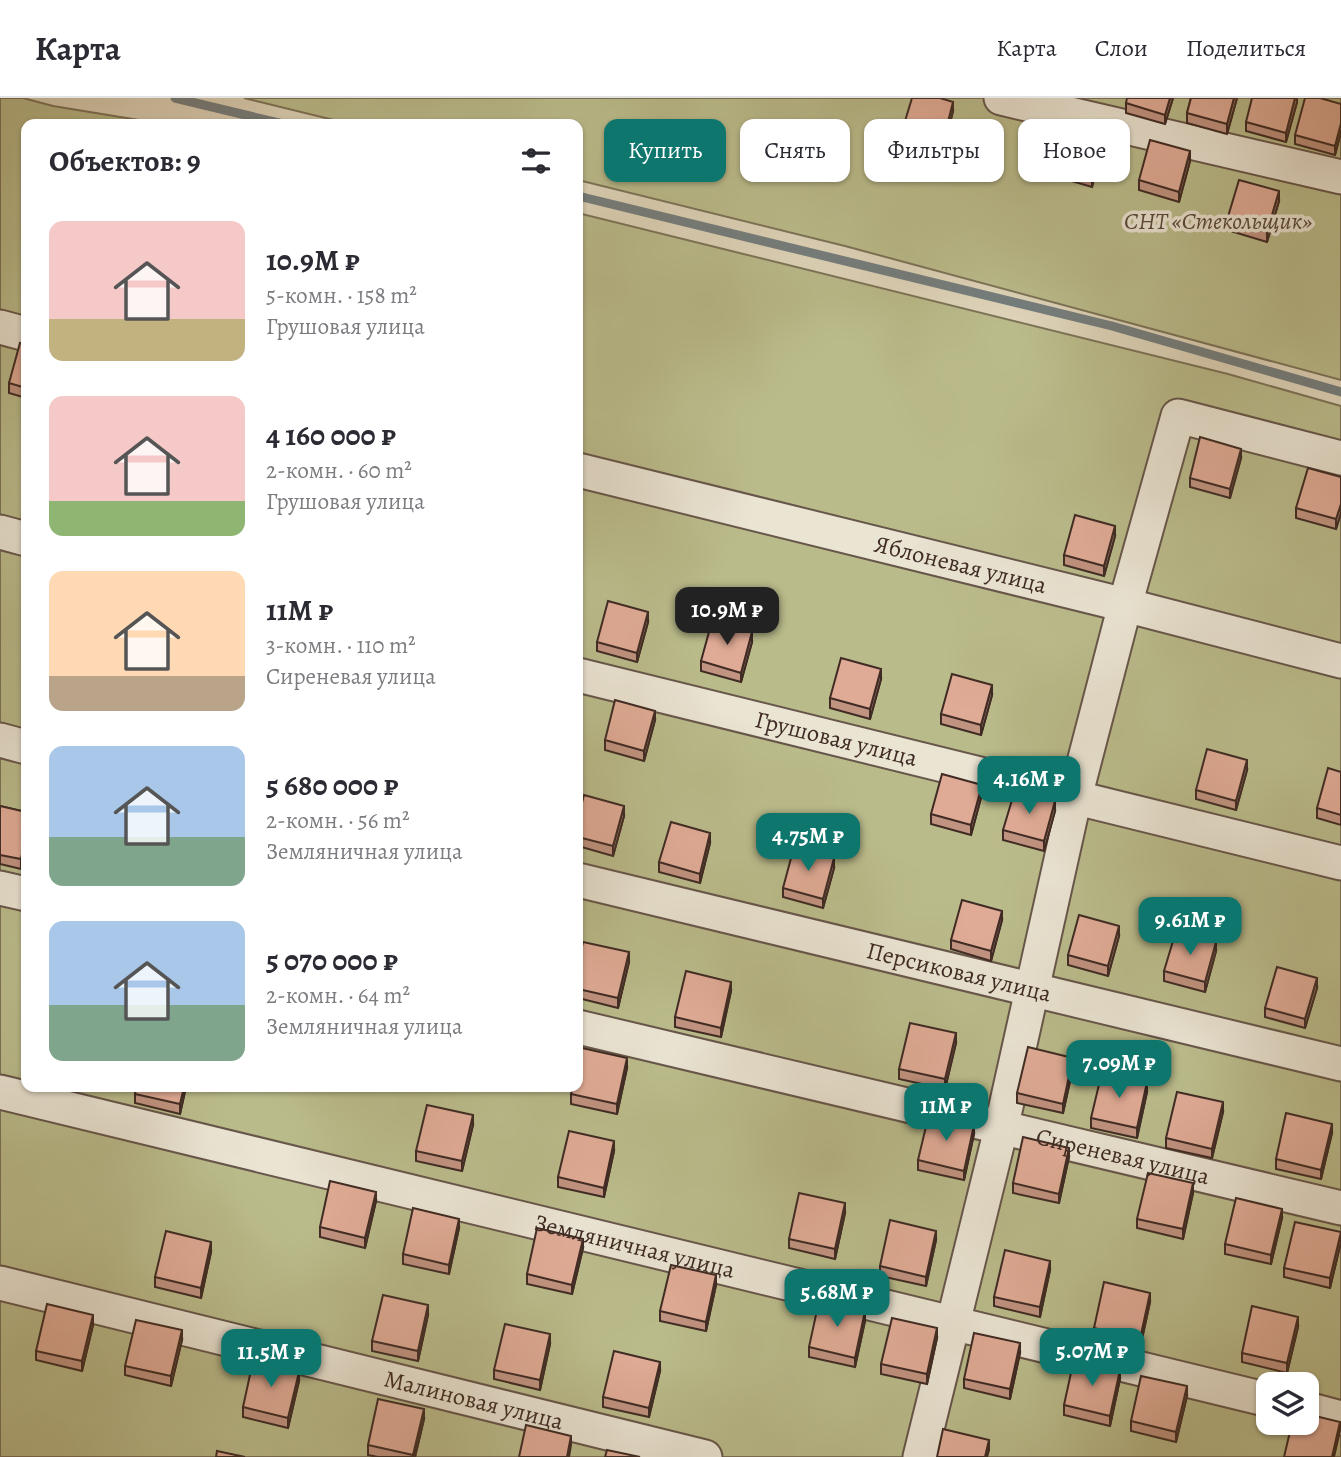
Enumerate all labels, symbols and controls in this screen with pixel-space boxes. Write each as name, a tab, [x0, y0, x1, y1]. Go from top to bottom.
text: Карта	[35, 26, 121, 71]
text: Карта	[996, 32, 1057, 64]
text: Слои	[1095, 32, 1148, 64]
text: Поделиться	[1186, 32, 1306, 64]
chip: Купить	[604, 119, 726, 182]
chip: Снять	[740, 119, 850, 182]
chip: Фильтры	[864, 119, 1004, 182]
chip: Новое	[1018, 119, 1130, 182]
text: Объектов: 9	[49, 141, 201, 181]
icon: filters	[517, 142, 555, 180]
park label: СНТ «Стекольщик»	[1124, 205, 1312, 237]
text: 10.9M ₽	[266, 240, 360, 280]
icon: home	[105, 249, 189, 333]
text: 5-комн. · 158 m²	[266, 280, 417, 311]
text: Грушовая улица	[266, 311, 425, 342]
text: 4 160 000 ₽	[266, 415, 396, 455]
icon: home	[105, 424, 189, 508]
text: 2-комн. · 60 m²	[266, 455, 412, 486]
text: Грушовая улица	[266, 486, 425, 517]
street label: Яблоневая улица	[871, 528, 1050, 601]
pin: 10.9M ₽	[662, 588, 792, 647]
text: 11M ₽	[266, 590, 333, 630]
text: 10.9M ₽	[691, 594, 763, 625]
icon: home	[105, 599, 189, 683]
text: 3-комн. · 110 m²	[266, 630, 416, 661]
text: Сиреневая улица	[266, 661, 436, 692]
street label: Грушовая улица	[752, 703, 921, 774]
pin: 4.16M ₽	[964, 756, 1094, 816]
text: 4.16M ₽	[993, 763, 1065, 794]
text: 5 680 000 ₽	[266, 765, 398, 805]
icon: home	[105, 774, 189, 858]
text: 2-комн. · 56 m²	[266, 805, 410, 836]
pin: 4.75M ₽	[743, 814, 873, 873]
text: 4.75M ₽	[772, 820, 844, 851]
text: Земляничная улица	[266, 836, 463, 867]
pin: 9.61M ₽	[1125, 898, 1255, 957]
text: 9.61M ₽	[1155, 904, 1225, 935]
street label: Персиковая улица	[863, 934, 1055, 1010]
text: 5 070 000 ₽	[266, 940, 398, 980]
icon: home	[105, 949, 189, 1033]
text: 2-комн. · 64 m²	[266, 980, 410, 1011]
text: Земляничная улица	[266, 1011, 463, 1042]
pin: 7.09M ₽	[1054, 1040, 1184, 1100]
text: 7.09M ₽	[1082, 1047, 1156, 1078]
pin: 11M ₽	[897, 1084, 995, 1143]
text: 11M ₽	[920, 1090, 972, 1121]
street label: Сиреневая улица	[1033, 1120, 1213, 1192]
street label: Земляничная улица	[531, 1206, 738, 1286]
pin: 5.68M ₽	[772, 1270, 902, 1329]
text: 5.68M ₽	[801, 1276, 873, 1307]
pin: 5.07M ₽	[1027, 1328, 1157, 1388]
pin: 11.5M ₽	[206, 1330, 336, 1389]
text: 5.07M ₽	[1056, 1335, 1128, 1366]
text: 11.5M ₽	[237, 1336, 305, 1367]
street label: Малиновая улица	[381, 1362, 567, 1437]
map controls	[1256, 1372, 1319, 1435]
button: layers	[1256, 1372, 1319, 1435]

